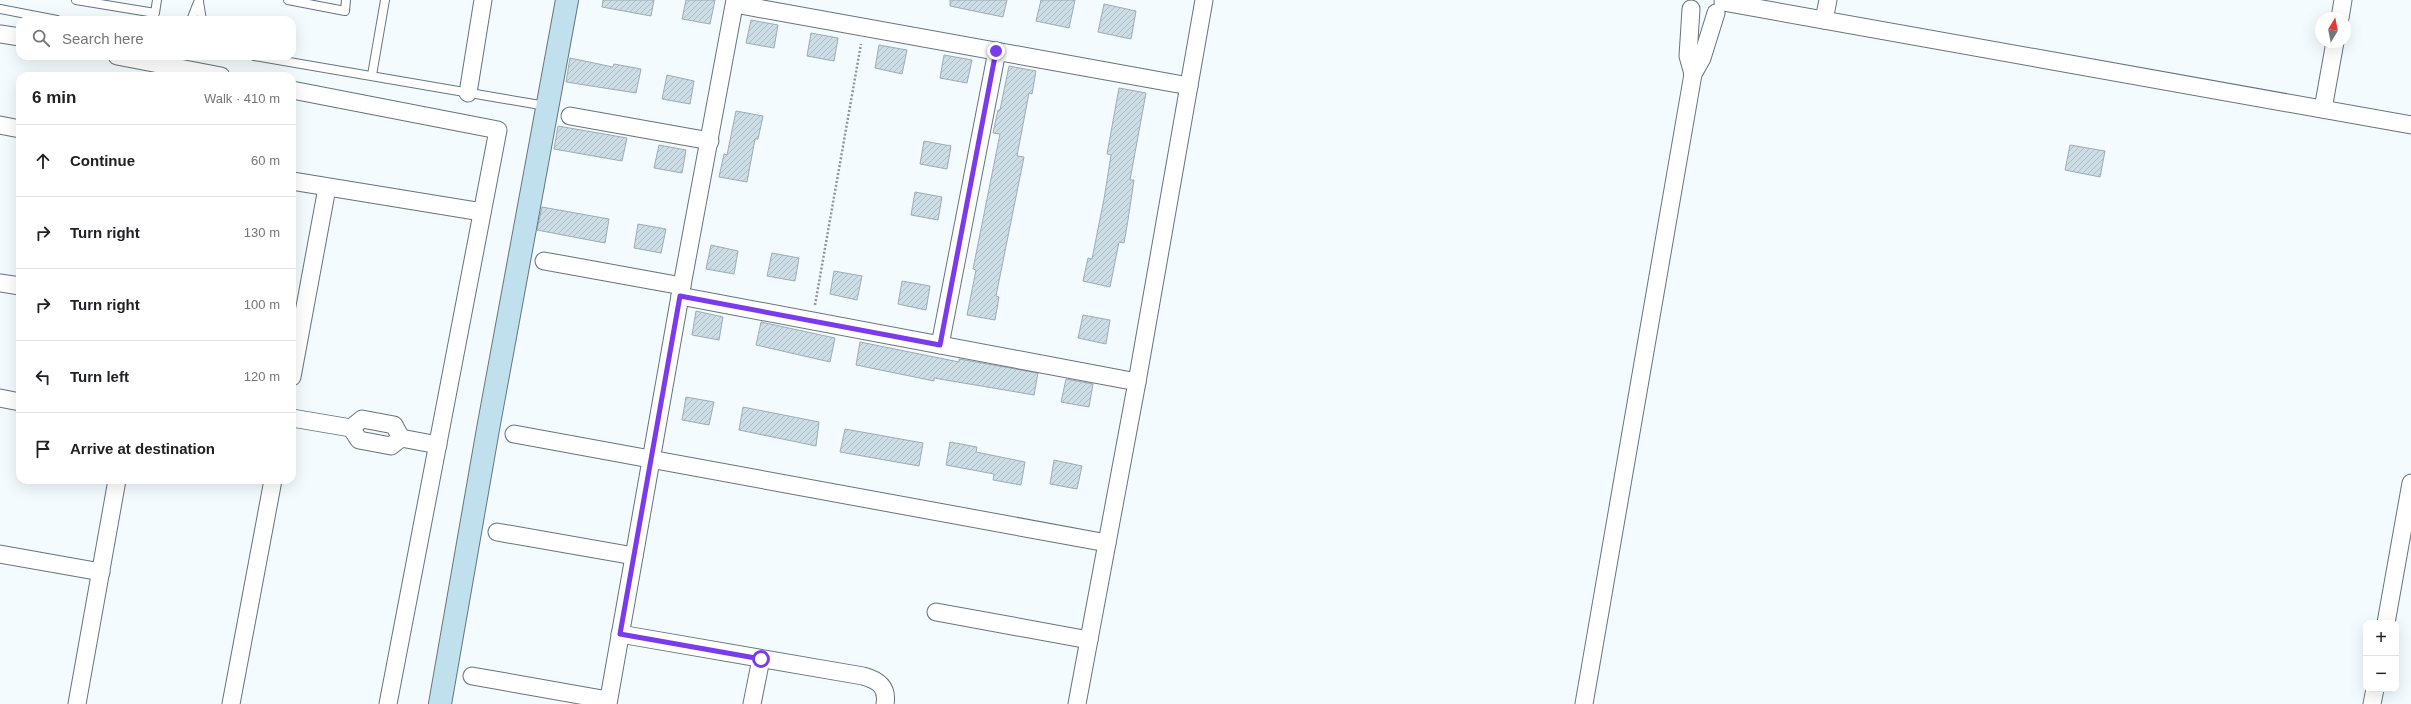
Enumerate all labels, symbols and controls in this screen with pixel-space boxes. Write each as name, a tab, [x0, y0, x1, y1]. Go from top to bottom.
north arrow	[2315, 12, 2351, 48]
search box	[16, 16, 296, 60]
icon: search	[30, 27, 52, 49]
text: Search here	[62, 30, 144, 47]
route end	[987, 42, 1005, 60]
text: 6 min	[32, 88, 76, 107]
text: Walk · 410 m	[204, 91, 280, 106]
icon: ahead	[32, 150, 54, 172]
text: Continue	[70, 152, 135, 169]
text: 60 m	[251, 153, 280, 168]
icon: right	[32, 222, 54, 244]
text: Turn right	[70, 224, 140, 241]
text: 130 m	[244, 225, 280, 240]
icon: right	[32, 294, 54, 316]
text: Turn right	[70, 296, 140, 313]
text: 100 m	[244, 297, 280, 312]
icon: left	[32, 366, 54, 388]
text: Turn left	[70, 368, 129, 385]
text: 120 m	[244, 369, 280, 384]
icon: arrive	[32, 438, 54, 460]
text: Arrive at destination	[70, 440, 215, 457]
map controls	[2363, 620, 2399, 692]
button: +	[2363, 620, 2399, 656]
route start	[752, 650, 770, 668]
button: −	[2363, 656, 2399, 692]

